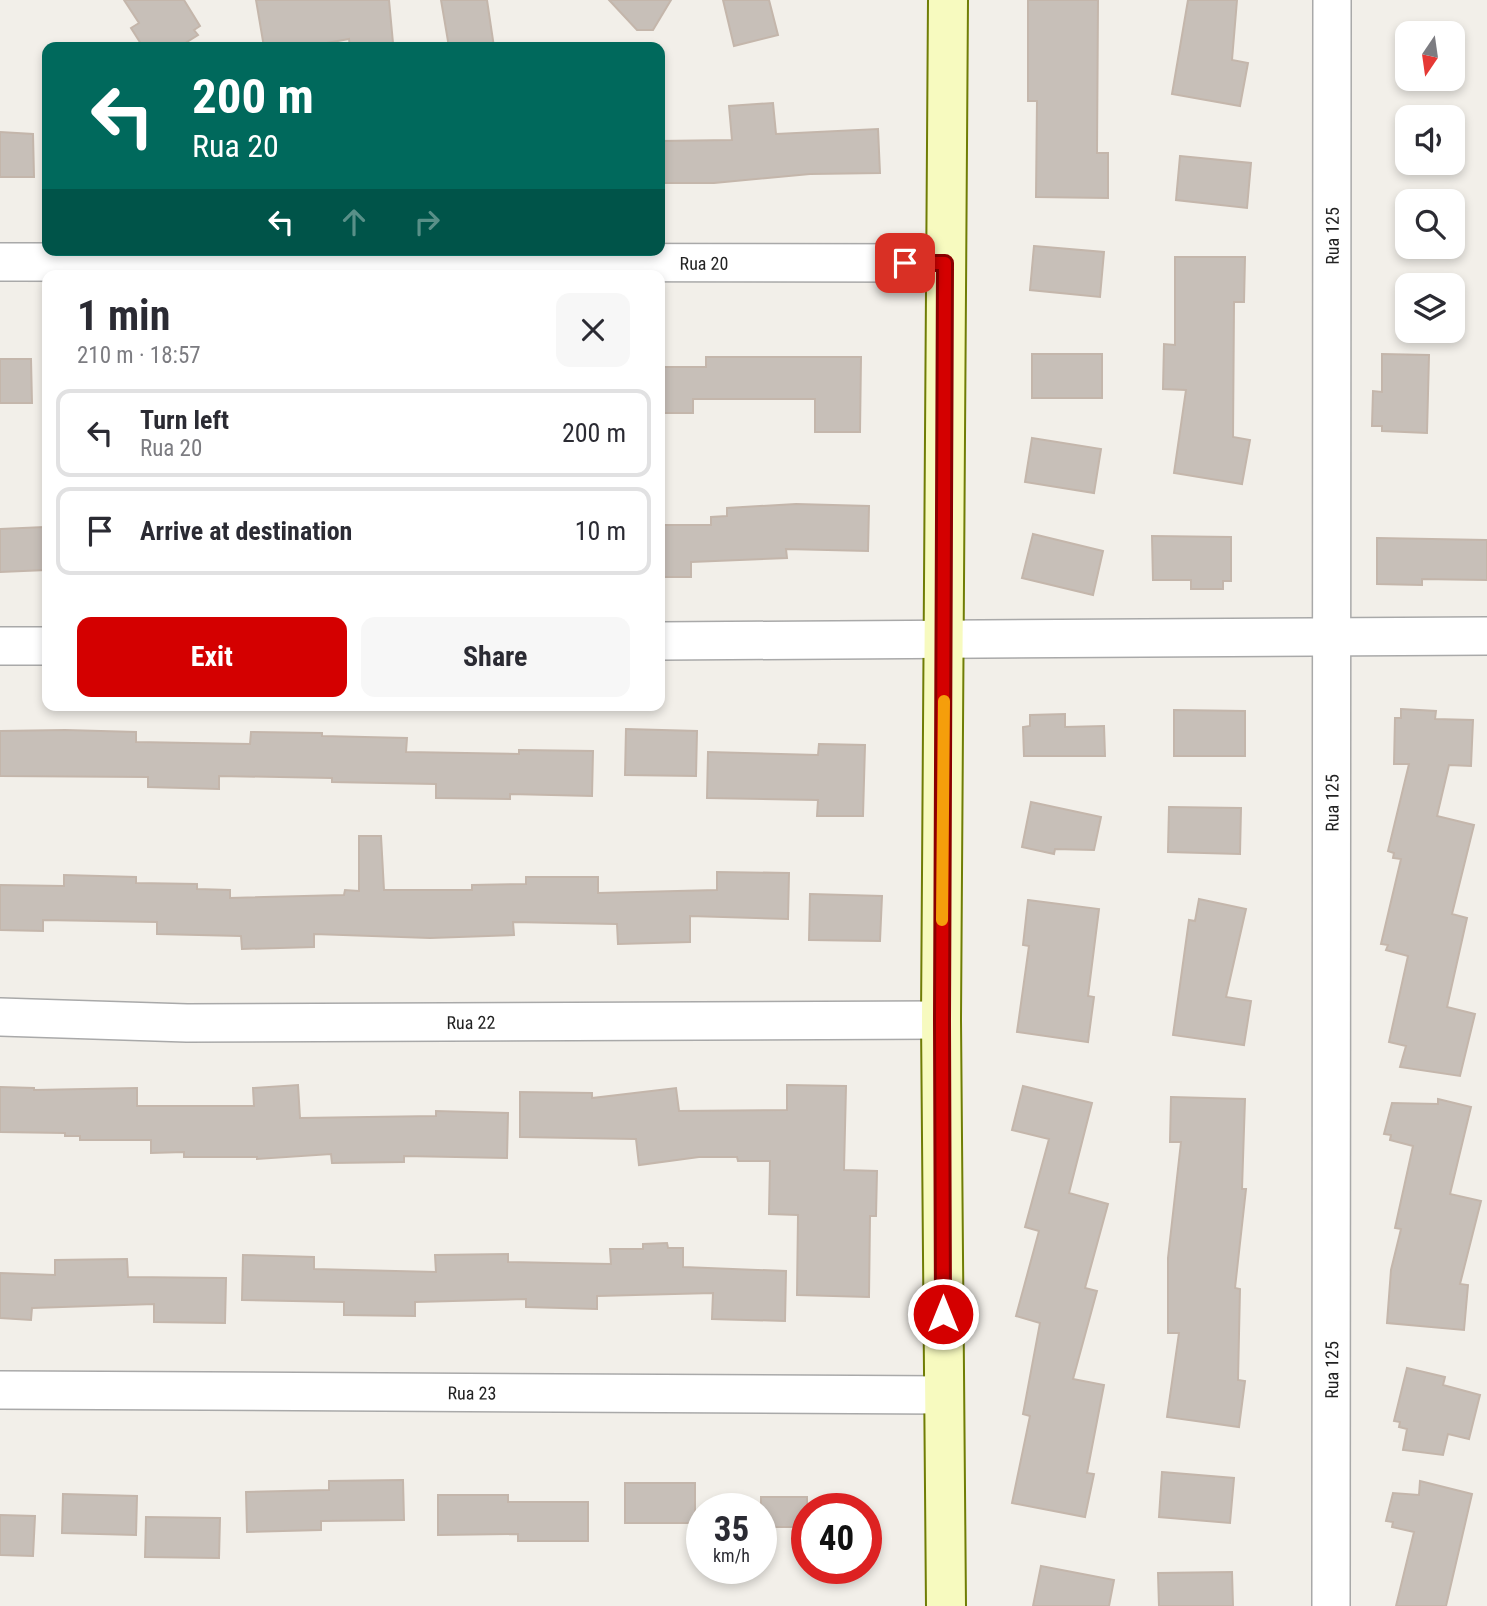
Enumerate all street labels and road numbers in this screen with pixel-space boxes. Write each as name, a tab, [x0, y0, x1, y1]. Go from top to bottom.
street label: Rua 125	[1321, 207, 1342, 265]
street label: Rua 20	[680, 252, 728, 273]
street label: Rua 125	[1321, 774, 1342, 832]
street label: Rua 22	[446, 1011, 495, 1032]
street label: Rua 125	[1321, 1341, 1342, 1399]
street label: Rua 23	[448, 1382, 496, 1403]

